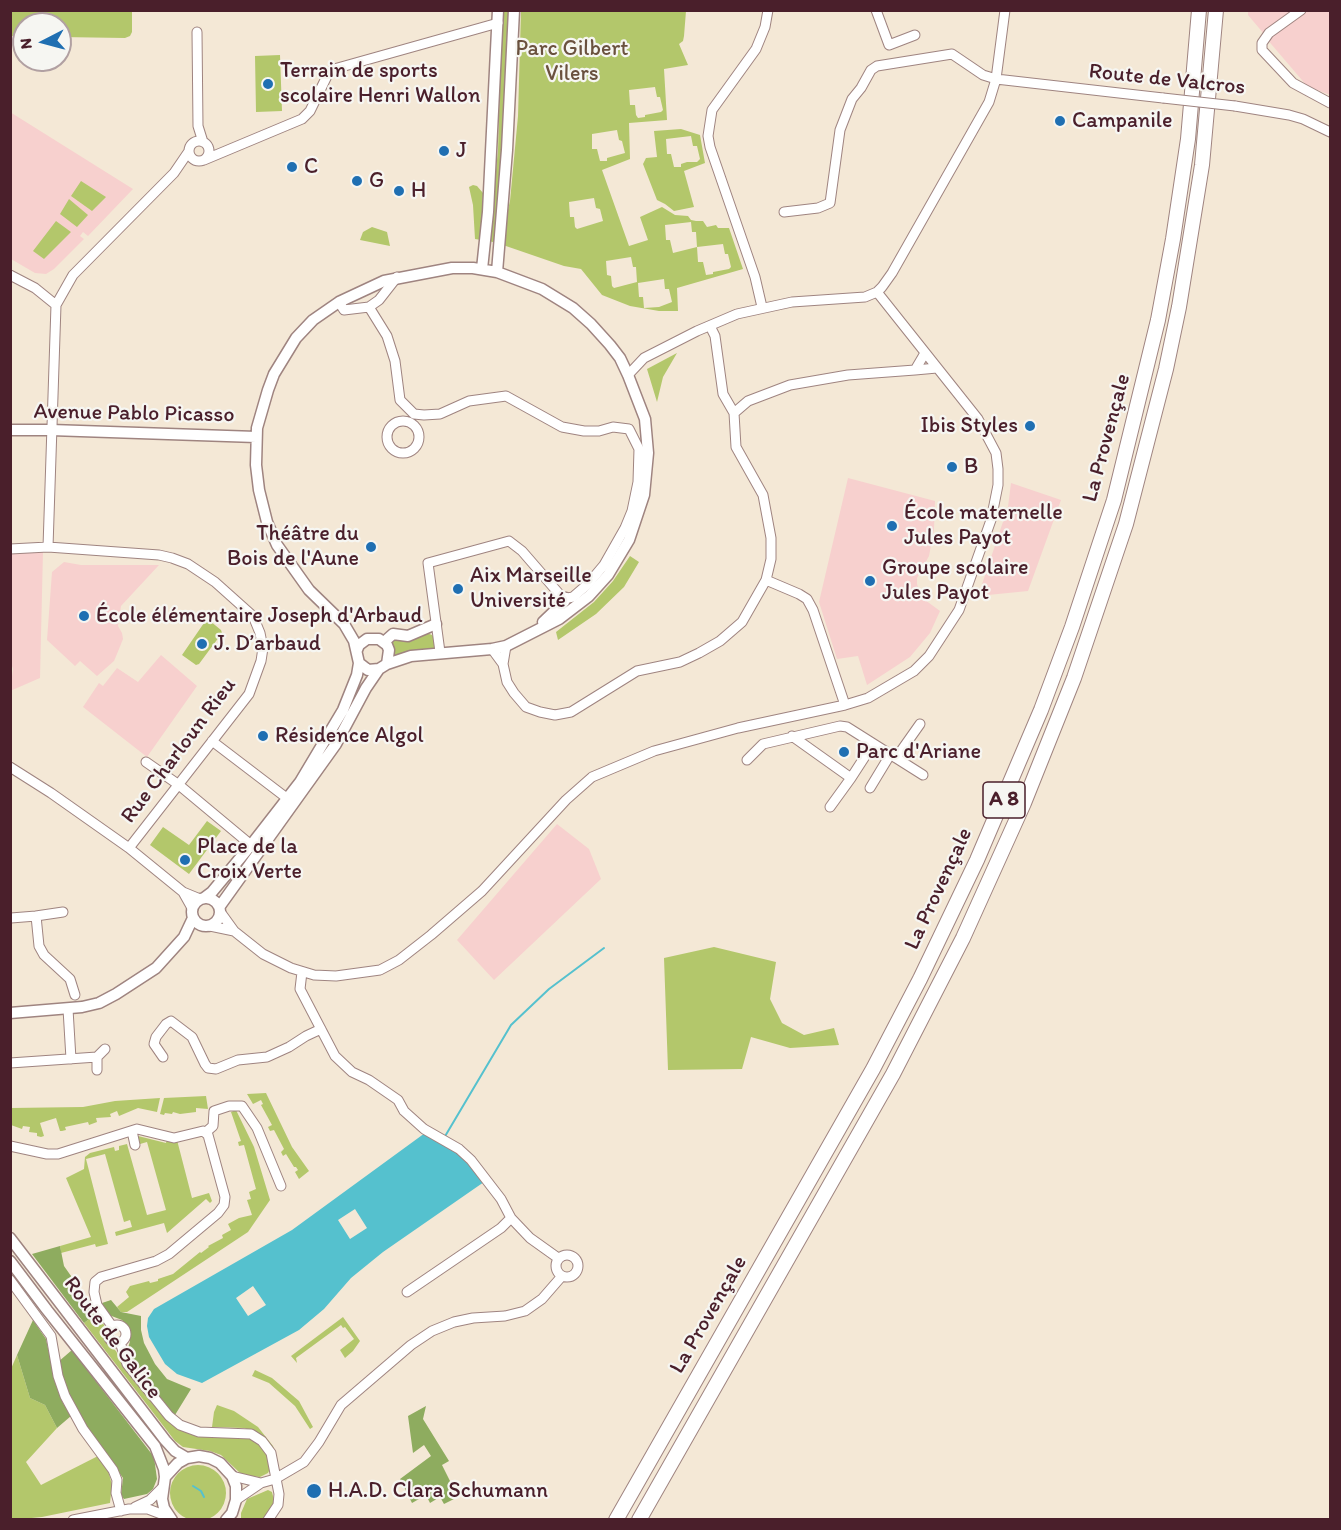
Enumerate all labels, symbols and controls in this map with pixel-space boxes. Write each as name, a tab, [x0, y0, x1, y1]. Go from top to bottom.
north arrow	[12, 12, 72, 72]
park label: Parc Gilbert Vilers	[516, 36, 628, 88]
text: N	[16, 37, 36, 50]
place label: Terrain de sports scolaire Henri Wallon	[280, 58, 480, 110]
street label: Route de Valcros	[1087, 59, 1247, 101]
marker: Terrain de sports scolaire Henri Wallon	[261, 77, 275, 91]
place label: Campanile	[1072, 108, 1173, 134]
marker: Campanile	[1053, 114, 1067, 128]
place label: J	[456, 138, 467, 164]
marker: J	[437, 144, 451, 158]
place label: C	[304, 154, 318, 180]
marker: C	[285, 160, 299, 174]
place label: G	[369, 168, 384, 194]
marker: G	[350, 174, 364, 188]
place label: H	[411, 178, 426, 204]
marker: H	[392, 184, 406, 198]
street label: La Provençale	[1077, 371, 1137, 505]
street label: Avenue Pablo Picasso	[33, 399, 235, 429]
place label: Ibis Styles	[921, 413, 1018, 439]
marker: Ibis Styles	[1023, 419, 1037, 433]
place label: B	[964, 454, 978, 480]
marker: B	[945, 460, 959, 474]
place label: École maternelle Jules Payot	[904, 500, 1063, 552]
marker: École maternelle Jules Payot	[885, 519, 899, 533]
place label: Théâtre du Bois de l'Aune	[227, 521, 359, 572]
marker: Théâtre du Bois de l'Aune	[364, 540, 378, 554]
place label: Groupe scolaire Jules Payot	[882, 555, 1029, 606]
place label: Aix Marseille Université	[470, 563, 592, 614]
marker: Groupe scolaire Jules Payot	[863, 574, 877, 588]
marker: Aix Marseille Université	[451, 582, 465, 596]
place label: École élémentaire Joseph d'Arbaud	[96, 603, 423, 629]
marker: École élémentaire Joseph d'Arbaud	[77, 609, 91, 623]
place label: J. D’arbaud	[214, 631, 321, 657]
marker: J. D’arbaud	[195, 637, 209, 651]
street label: Rue Charloun Rieu	[116, 673, 242, 829]
place label: Résidence Algol	[275, 723, 424, 749]
marker: Résidence Algol	[256, 729, 270, 743]
place label: Parc d'Ariane	[856, 739, 981, 765]
marker: Parc d'Ariane	[837, 745, 851, 759]
road number: A 8	[983, 782, 1025, 818]
street label: La Provençale	[899, 824, 979, 954]
place label: Place de la Croix Verte	[197, 834, 302, 885]
marker: Place de la Croix Verte	[178, 853, 192, 867]
street label: La Provençale	[665, 1251, 753, 1379]
street label: Route de Galice	[57, 1271, 167, 1405]
place label: H.A.D. Clara Schumann	[328, 1478, 548, 1504]
marker: H.A.D. Clara Schumann	[305, 1482, 323, 1500]

